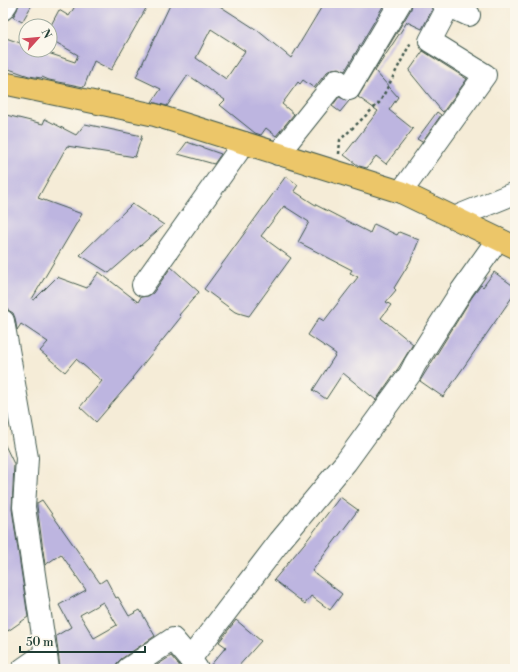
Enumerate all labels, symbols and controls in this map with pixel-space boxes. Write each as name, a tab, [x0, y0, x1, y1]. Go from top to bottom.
north arrow	[18, 18, 58, 58]
text: N	[38, 27, 54, 41]
scale bar	[20, 628, 145, 654]
text: 50 m	[26, 635, 54, 650]

